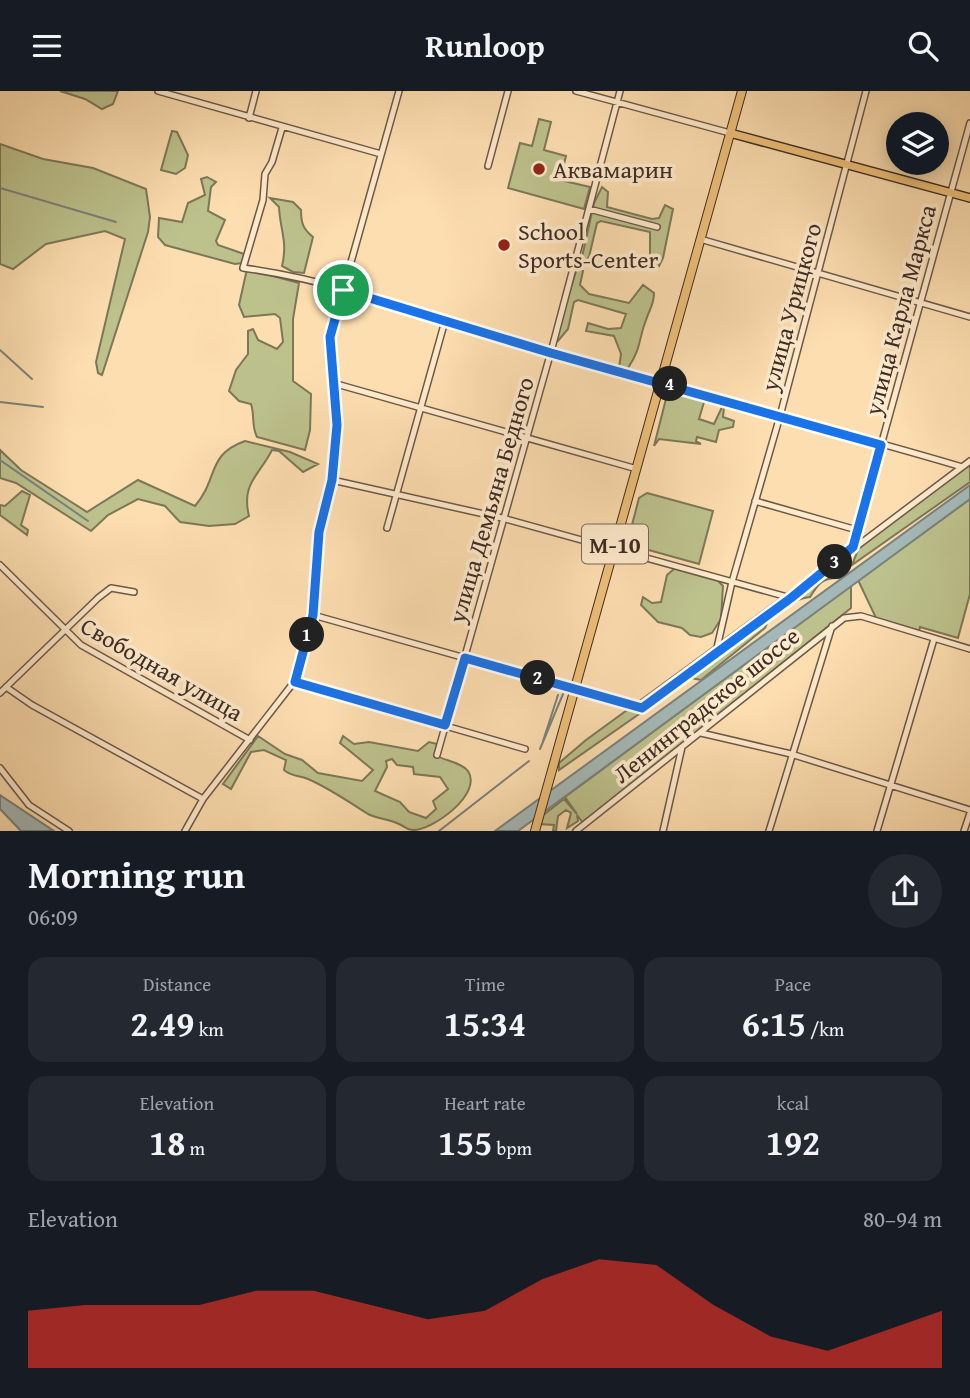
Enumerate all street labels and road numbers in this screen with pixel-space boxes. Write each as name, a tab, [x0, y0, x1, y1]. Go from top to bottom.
street label: улица Карла Маркса	[855, 200, 945, 420]
street label: улица Урицкого	[751, 219, 830, 396]
street label: улица Демьяна Бедного	[439, 373, 543, 628]
road number: М-10	[582, 524, 648, 563]
street label: Свободная улица	[74, 608, 250, 730]
street label: Ленинградское шоссе	[605, 619, 807, 791]

